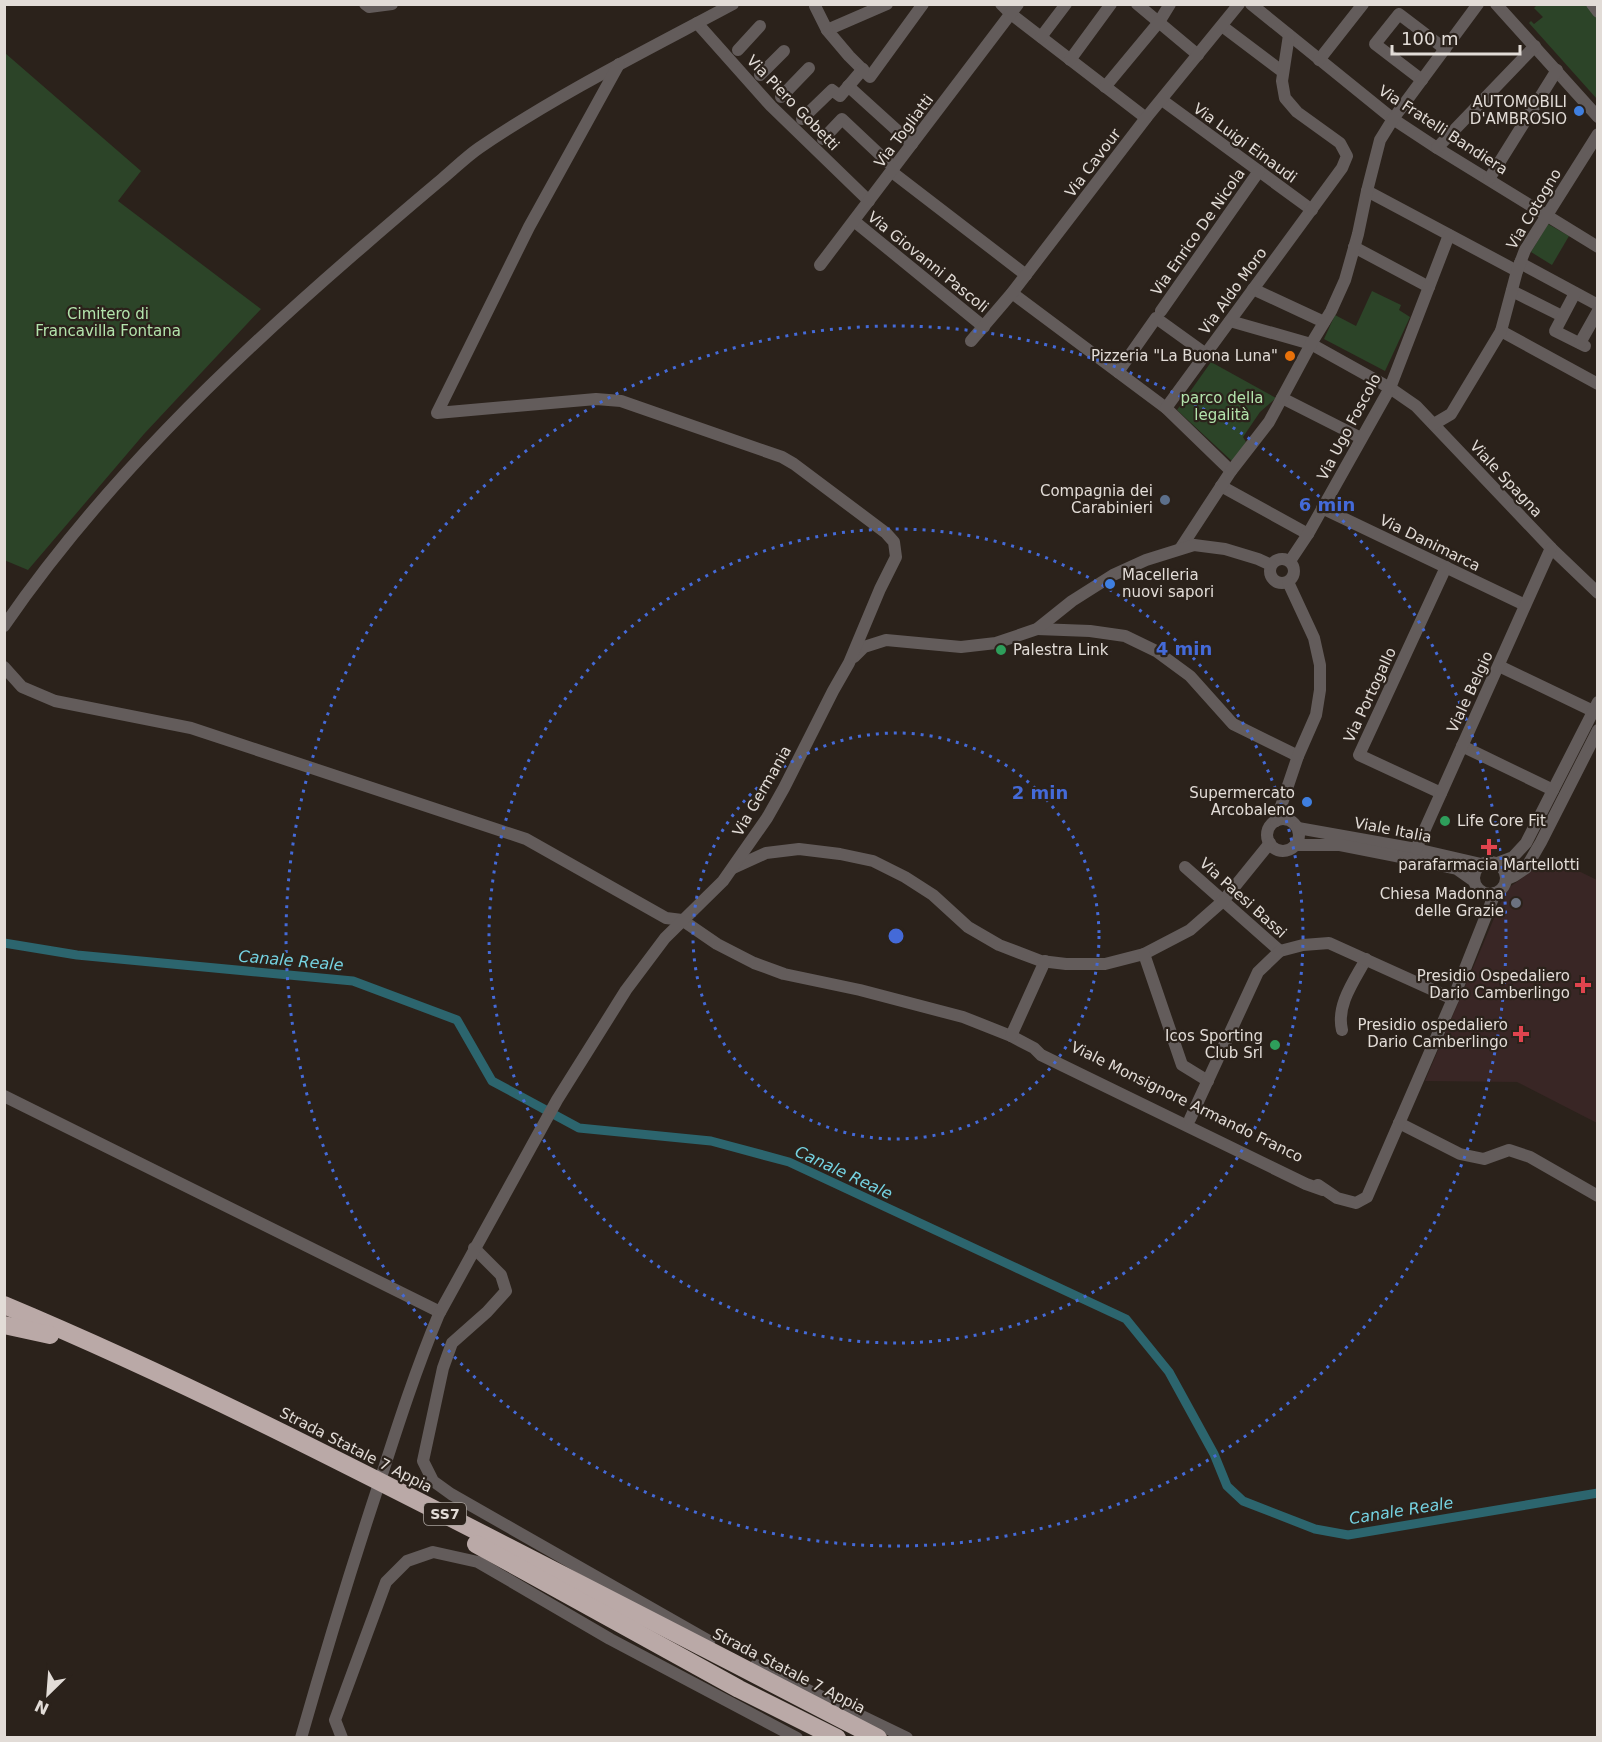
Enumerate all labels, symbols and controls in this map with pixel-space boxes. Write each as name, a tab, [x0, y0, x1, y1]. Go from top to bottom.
scale bar	[1392, 18, 1520, 56]
text: 100 m	[1401, 28, 1459, 49]
street label: Via Piero Gobetti	[743, 52, 843, 154]
street label: Via Fratelli Bandiera	[1375, 81, 1511, 179]
street label: Via Togliatti	[871, 91, 937, 171]
place label: AUTOMOBILI D'AMBROSIO	[1470, 93, 1567, 128]
street label: Via Luigi Einaudi	[1190, 99, 1300, 187]
marker: AUTOMOBILI D'AMBROSIO	[1572, 104, 1586, 118]
street label: Via Cavour	[1061, 124, 1125, 201]
street label: Via Enrico De Nicola	[1147, 165, 1249, 299]
street label: Via Cotogno	[1503, 165, 1565, 253]
street label: Via Giovanni Pascoli	[864, 208, 992, 316]
street label: Via Aldo Moro	[1195, 244, 1271, 338]
park label: Cimitero di Francavilla Fontana	[35, 305, 181, 340]
place label: Pizzeria "La Buona Luna"	[1091, 347, 1278, 365]
marker: Pizzeria "La Buona Luna"	[1283, 349, 1297, 363]
street label: Via Ugo Foscolo	[1313, 371, 1385, 483]
park label: parco della legalità	[1180, 389, 1264, 424]
street label: Viale Spagna	[1466, 437, 1546, 521]
place label: Compagnia dei Carabinieri	[1040, 482, 1153, 517]
marker: Compagnia dei Carabinieri	[1158, 493, 1172, 507]
text: 6 min	[1299, 494, 1355, 515]
street label: Via Danimarca	[1377, 511, 1483, 575]
place label: Macelleria nuovi sapori	[1122, 566, 1214, 601]
marker: Macelleria nuovi sapori	[1103, 577, 1117, 591]
text: 4 min	[1156, 638, 1212, 659]
place label: Palestra Link	[1013, 641, 1109, 659]
marker: Palestra Link	[994, 643, 1008, 657]
street label: Via Portogallo	[1340, 644, 1400, 746]
street label: Viale Belgio	[1443, 648, 1497, 736]
street label: Via Germania	[729, 743, 795, 839]
text: 2 min	[1012, 782, 1068, 803]
place label: Supermercato Arcobaleno	[1189, 784, 1295, 819]
marker: Supermercato Arcobaleno	[1300, 795, 1314, 809]
place label: Life Core Fit	[1457, 812, 1546, 830]
street label: Viale Italia	[1353, 814, 1433, 846]
marker: Life Core Fit	[1438, 814, 1452, 828]
marker: parafarmacia Martellotti	[1482, 840, 1496, 854]
street label: Via Paesi Bassi	[1196, 854, 1290, 942]
place label: parafarmacia Martellotti	[1398, 856, 1580, 874]
place label: Chiesa Madonna delle Grazie	[1380, 885, 1504, 920]
marker: Chiesa Madonna delle Grazie	[1509, 896, 1523, 910]
centre of rings	[886, 926, 906, 946]
water label: Canale Reale	[238, 946, 344, 975]
place label: Presidio Ospedaliero Dario Camberlingo	[1417, 967, 1570, 1002]
marker: Presidio Ospedaliero Dario Camberlingo	[1574, 976, 1592, 994]
place label: Presidio ospedaliero Dario Camberlingo	[1358, 1016, 1508, 1051]
marker: Presidio ospedaliero Dario Camberlingo	[1512, 1025, 1530, 1043]
place label: Icos Sporting Club Srl	[1165, 1027, 1263, 1062]
street label: Viale Monsignore Armando Franco	[1068, 1038, 1306, 1166]
marker: Icos Sporting Club Srl	[1268, 1038, 1282, 1052]
water label: Canale Reale	[792, 1142, 896, 1203]
street label: Strada Statale 7 Appia	[277, 1404, 435, 1496]
water label: Canale Reale	[1348, 1493, 1455, 1528]
road number: SS7	[424, 1503, 466, 1525]
street label: Strada Statale 7 Appia	[710, 1625, 868, 1717]
north arrow	[18, 1664, 78, 1724]
text: N	[32, 1696, 52, 1719]

